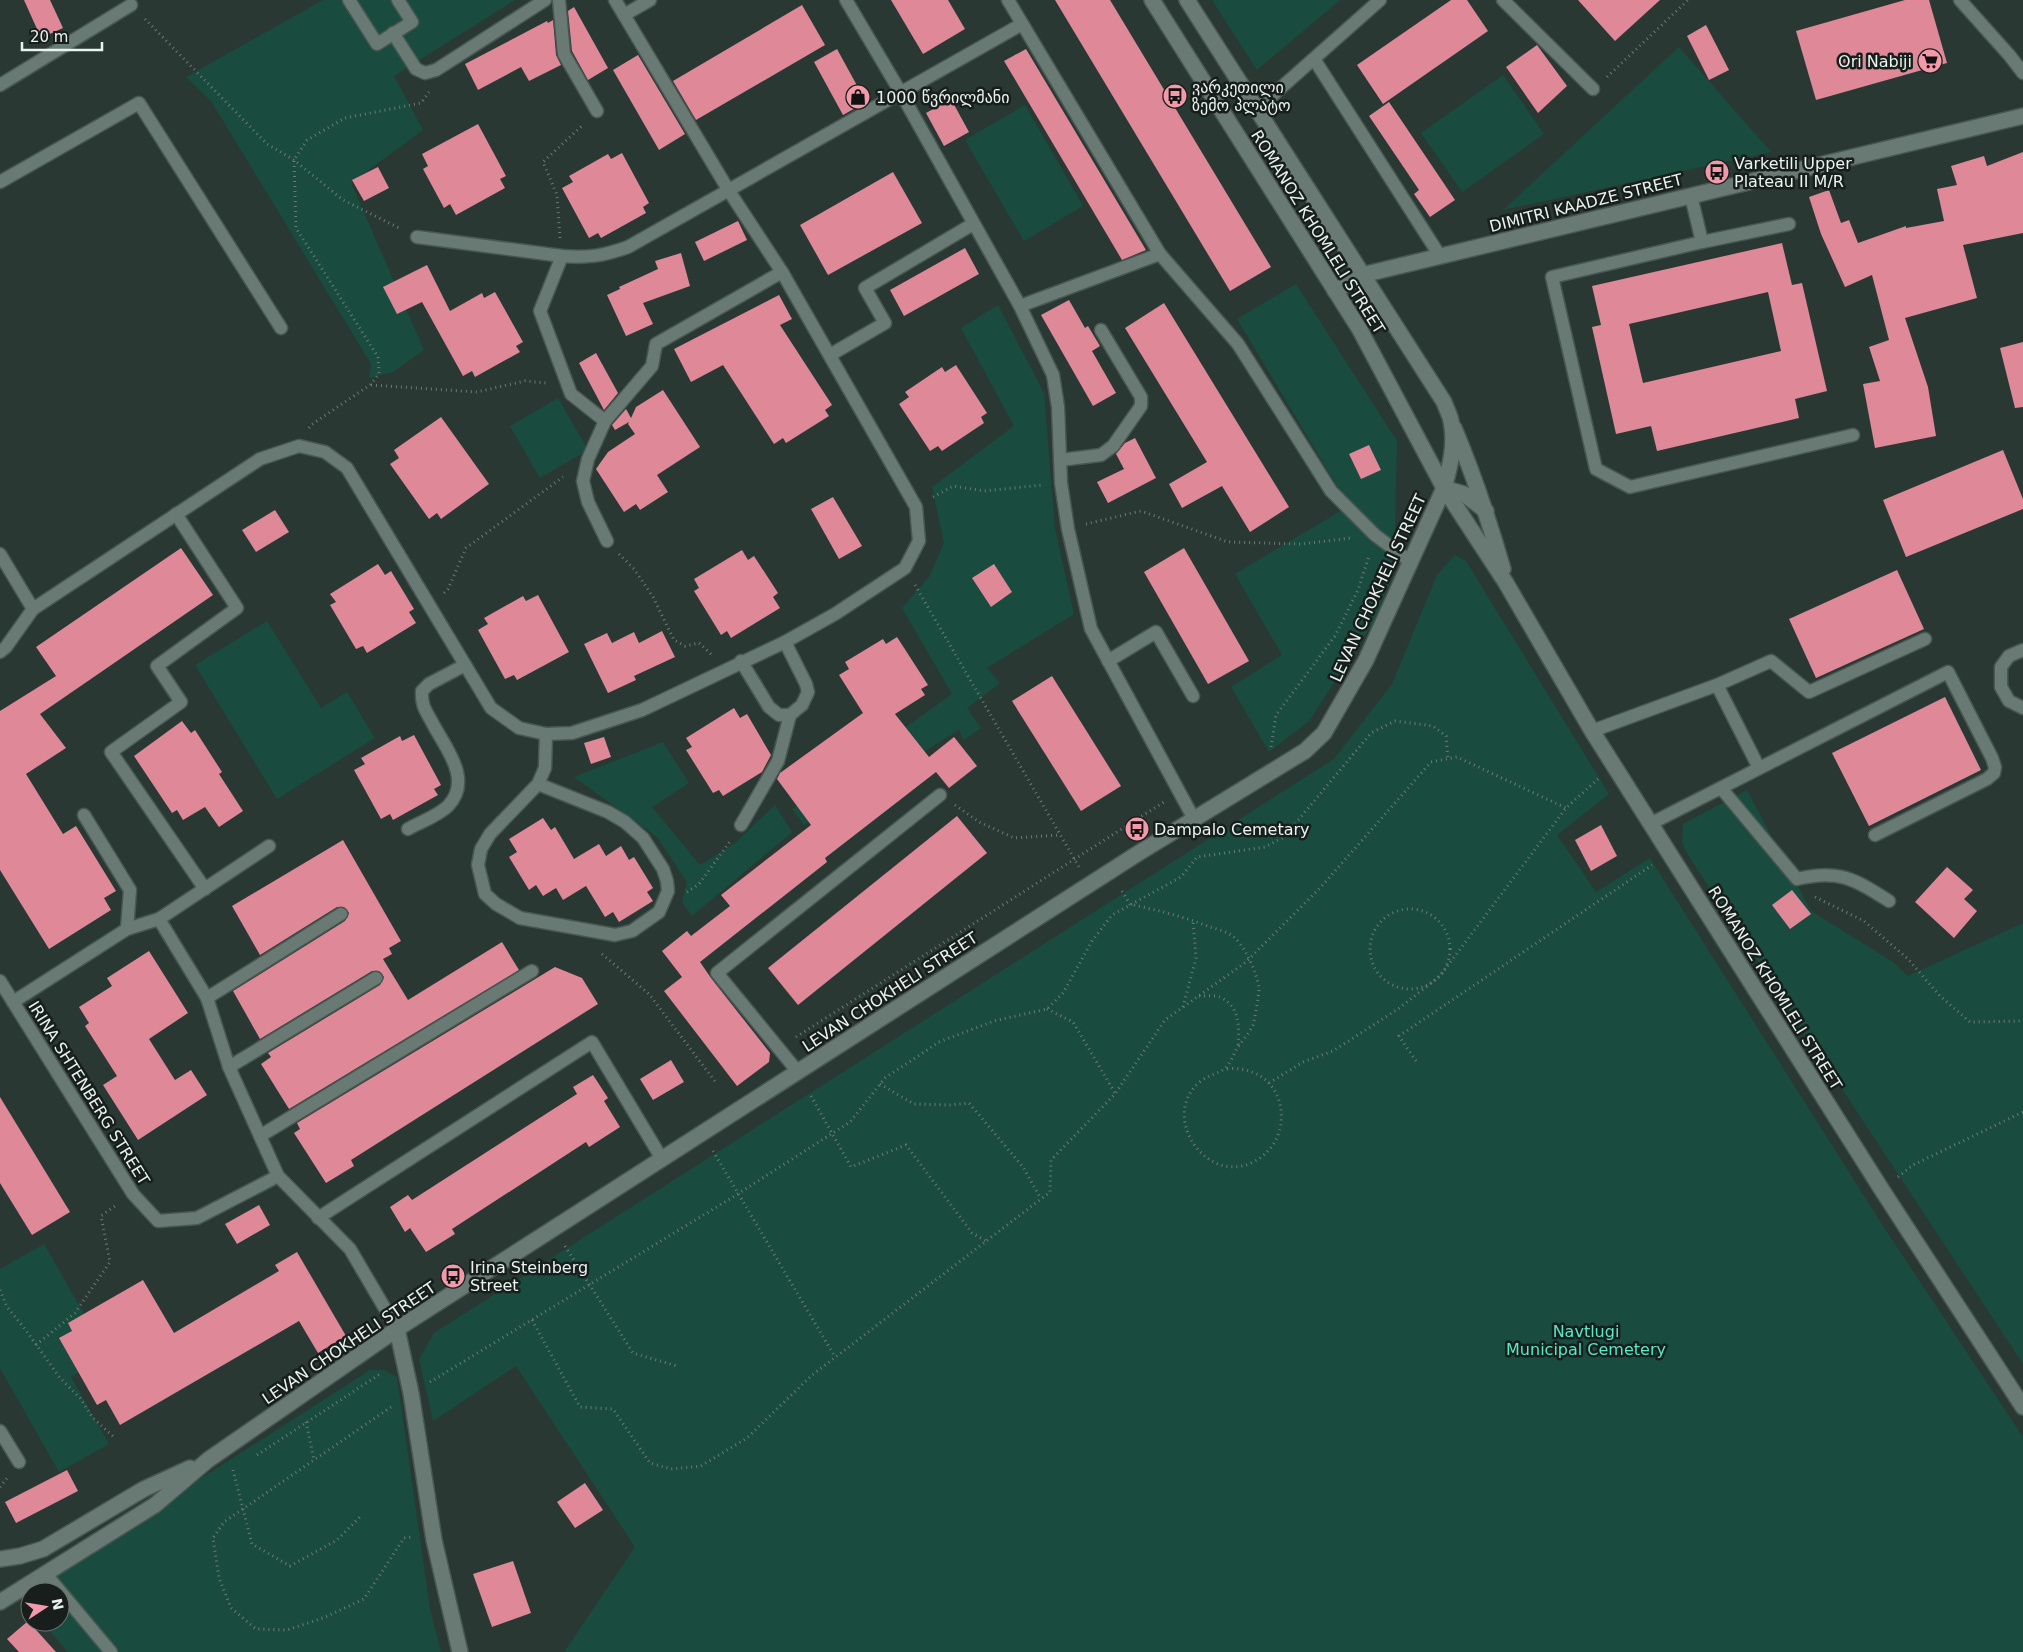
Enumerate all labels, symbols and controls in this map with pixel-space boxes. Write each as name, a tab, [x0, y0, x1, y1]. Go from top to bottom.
scale bar	[22, 20, 102, 52]
text: 20 m	[30, 28, 68, 46]
supermarket icon: Ori Nabiji	[1917, 48, 1943, 74]
place label: Ori Nabiji	[1838, 52, 1912, 71]
place label: ვარკეთილი ზემო პლატო	[1192, 78, 1290, 115]
bus stop icon: ვარკეთილი ზემო პლატო	[1162, 83, 1188, 109]
shop icon: 1000 წვრილმანი	[845, 84, 871, 110]
place label: 1000 წვრილმანი	[876, 88, 1009, 107]
street label: ROMANOZ KHOMLELI STREET	[1247, 127, 1389, 338]
place label: Varketili Upper Plateau II M/R	[1734, 154, 1852, 191]
bus stop icon: Varketili Upper Plateau II M/R	[1704, 159, 1730, 185]
street label: DIMITRI KAADZE STREET	[1487, 170, 1685, 236]
street label: LEVAN CHOKHELI STREET	[1326, 491, 1430, 685]
bus stop icon: Dampalo Cemetary	[1124, 816, 1150, 842]
place label: Dampalo Cemetary	[1154, 820, 1310, 839]
street label: ROMANOZ KHOMLELI STREET	[1704, 883, 1846, 1094]
street label: LEVAN CHOKHELI STREET	[799, 928, 981, 1056]
street label: IRINA SHTENBERG STREET	[24, 998, 154, 1189]
place label: Irina Steinberg Street	[470, 1258, 588, 1295]
bus stop icon: Irina Steinberg Street	[440, 1263, 466, 1289]
street label: LEVAN CHOKHELI STREET	[259, 1278, 440, 1408]
park label: Navtlugi Municipal Cemetery	[1506, 1322, 1666, 1359]
north arrow	[20, 1582, 70, 1632]
text: N	[49, 1597, 67, 1612]

